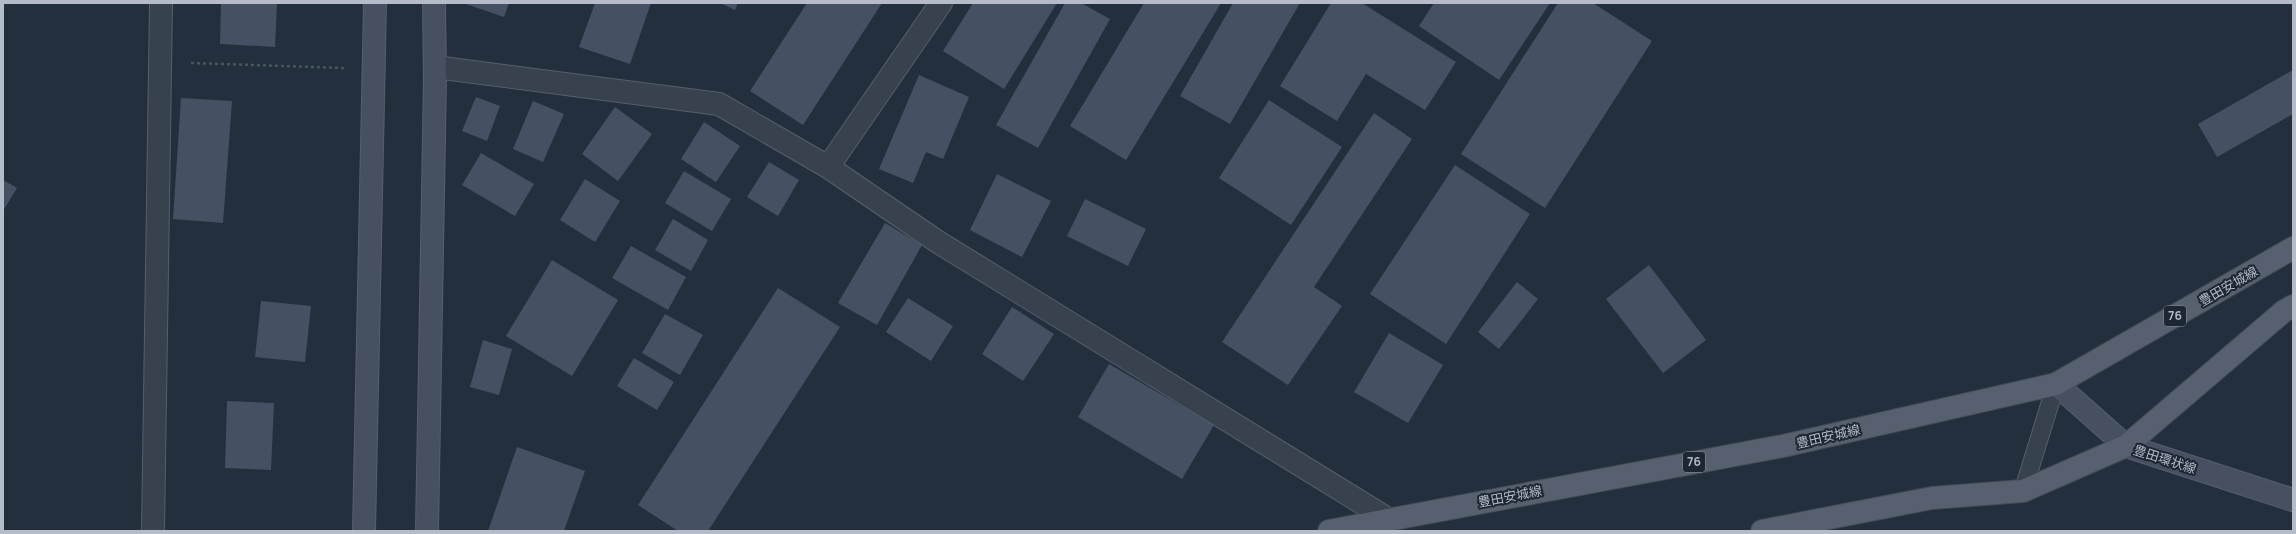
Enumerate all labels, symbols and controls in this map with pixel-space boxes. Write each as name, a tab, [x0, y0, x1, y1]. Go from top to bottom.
street label: 豊田安城線	[2195, 262, 2261, 310]
road number: 76	[2164, 306, 2186, 326]
street label: 豊田安城線	[1794, 420, 1862, 452]
street label: 豊田環状線	[2131, 440, 2199, 478]
road number: 76	[1683, 452, 1705, 472]
street label: 豊田安城線	[1476, 481, 1544, 511]

